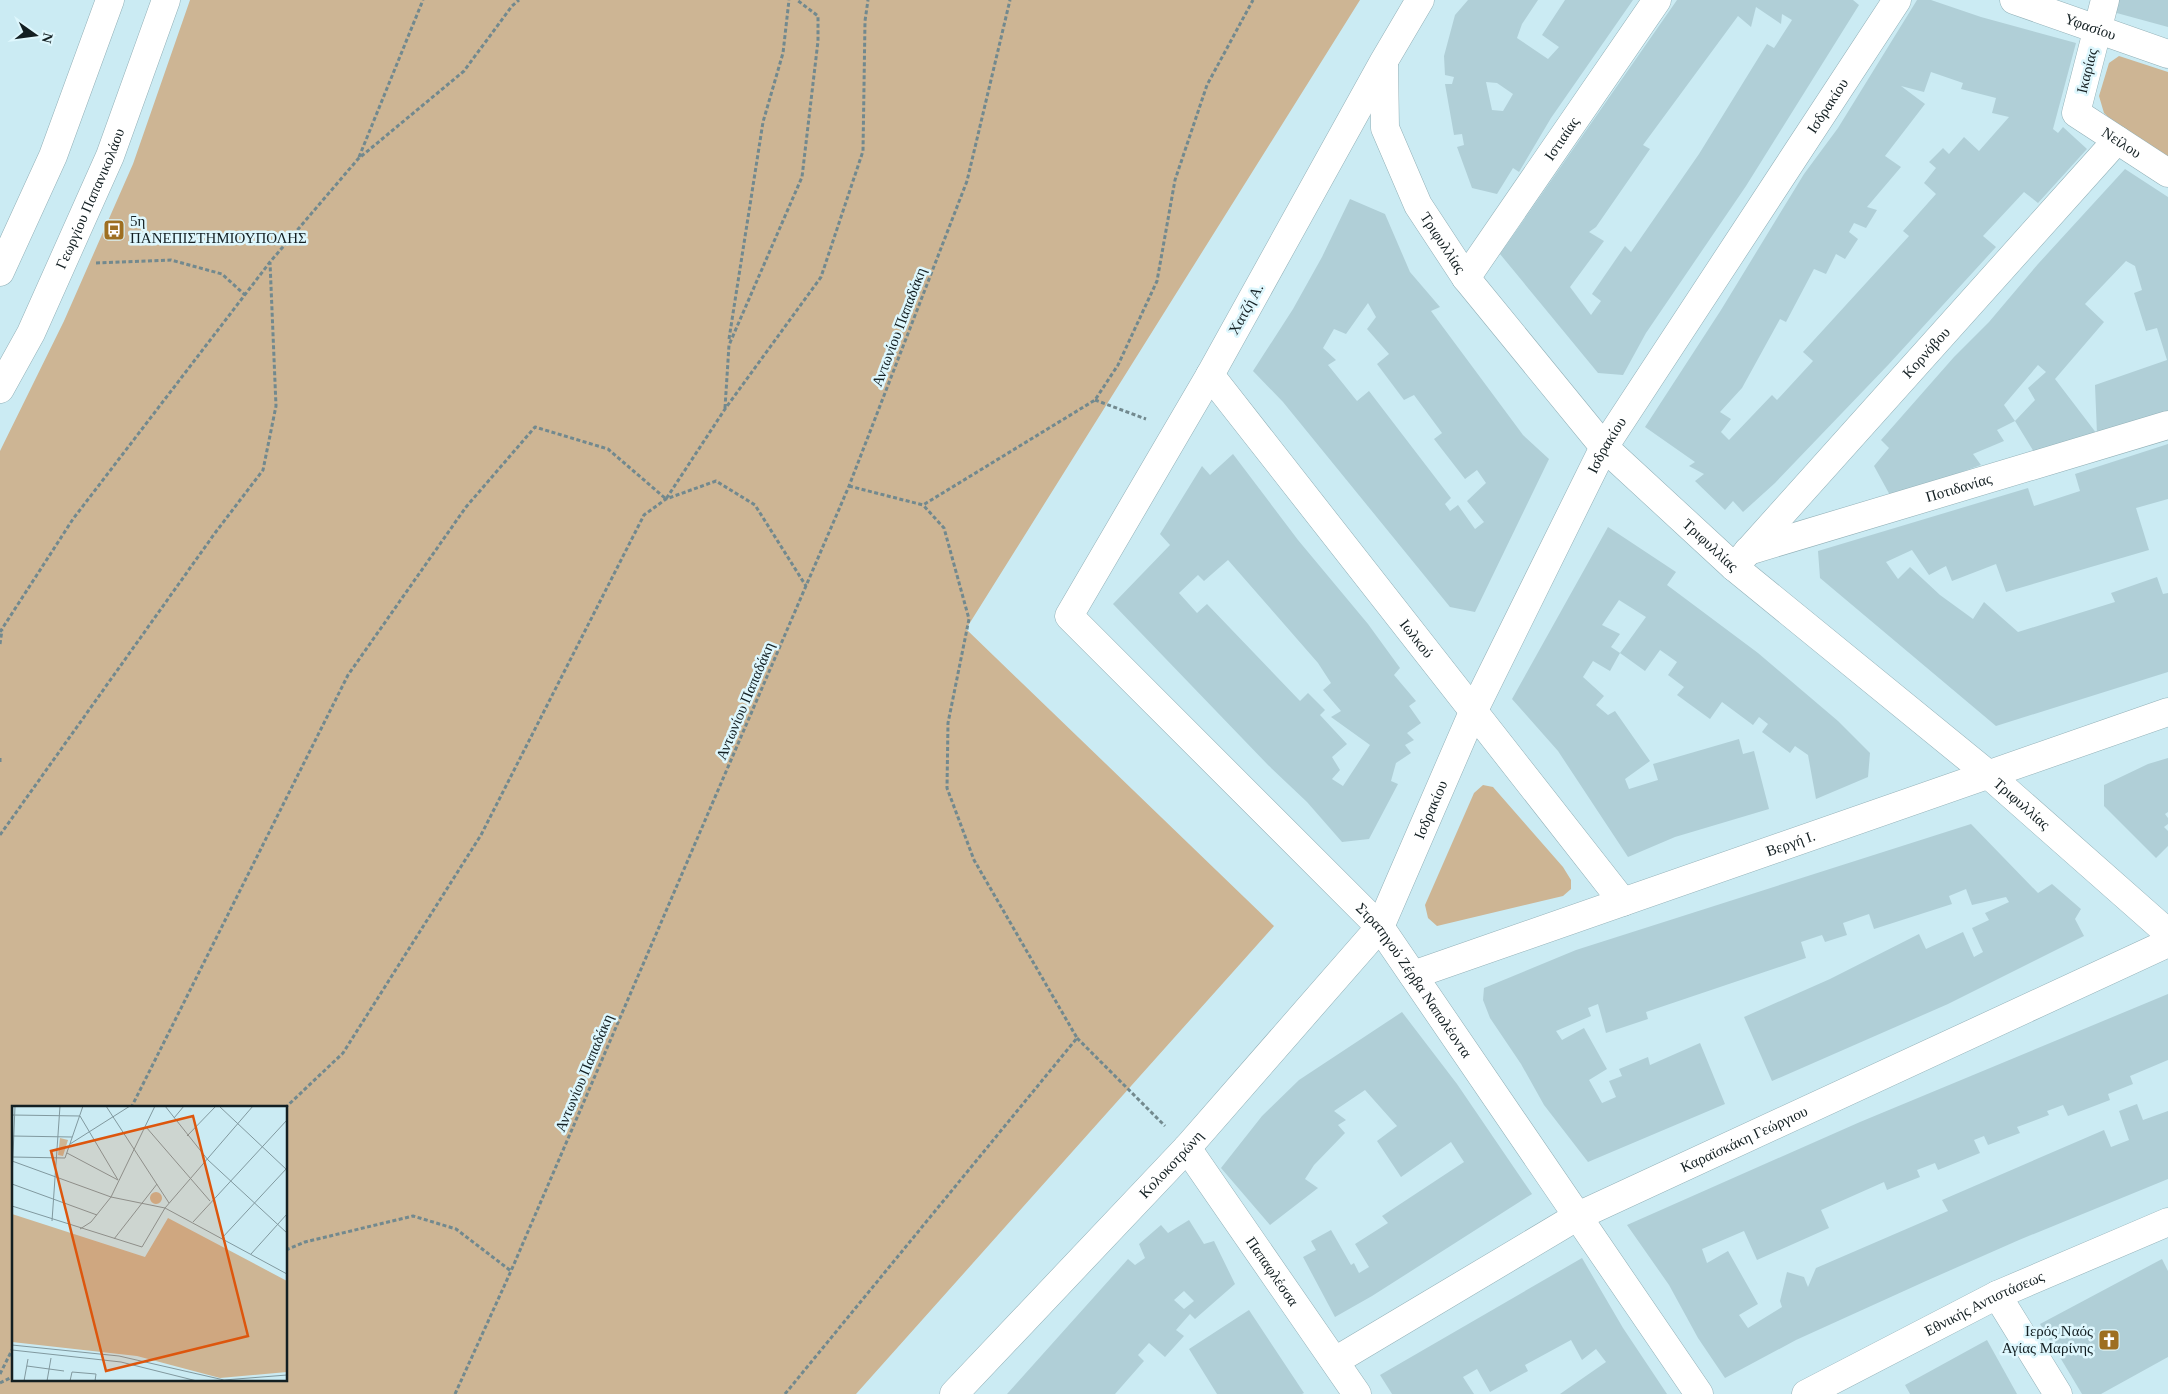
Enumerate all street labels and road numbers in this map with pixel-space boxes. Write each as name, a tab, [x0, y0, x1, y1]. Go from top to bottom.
street label: Υφασίου	[2063, 10, 2118, 43]
street label: Ικαρίας	[2074, 47, 2100, 95]
street label: Ισδρακίου	[1804, 76, 1851, 136]
street label: Ιστιαίας	[1541, 114, 1582, 163]
street label: Νείλου	[2099, 124, 2144, 161]
street label: Γεωργίου Παπανικολάου	[53, 126, 127, 271]
street label: Τριφυλλίας	[1417, 209, 1469, 276]
street label: Αντωνίου Παπαδάκη	[869, 265, 929, 389]
street label: Χατζή Α.	[1226, 281, 1266, 337]
street label: Κορνόβου	[1899, 324, 1953, 381]
street label: Ισδρακίου	[1584, 414, 1629, 476]
street label: Ποτιδανίας	[1924, 470, 1994, 505]
street label: Τριφυλλίας	[1679, 516, 1741, 575]
street label: Ιωλκού	[1397, 616, 1437, 661]
street label: Αντωνίου Παπαδάκη	[713, 640, 777, 762]
street label: Τριφυλλίας	[1990, 775, 2053, 833]
street label: Ισδρακίου	[1411, 778, 1450, 841]
street label: Βεργή Ι.	[1764, 828, 1817, 859]
street label: Στρατηγού Ζέρβα Ναπολέοντα	[1353, 900, 1475, 1061]
street label: Αντωνίου Παπαδάκη	[552, 1012, 616, 1134]
street label: Καραϊσκάκη Γεώργιου	[1678, 1103, 1810, 1175]
street label: Κολοκοτρώνη	[1136, 1127, 1206, 1201]
street label: Παπαφλέσσα	[1243, 1234, 1302, 1309]
street label: Εθνικής Αντιστάσεως	[1922, 1268, 2046, 1339]

